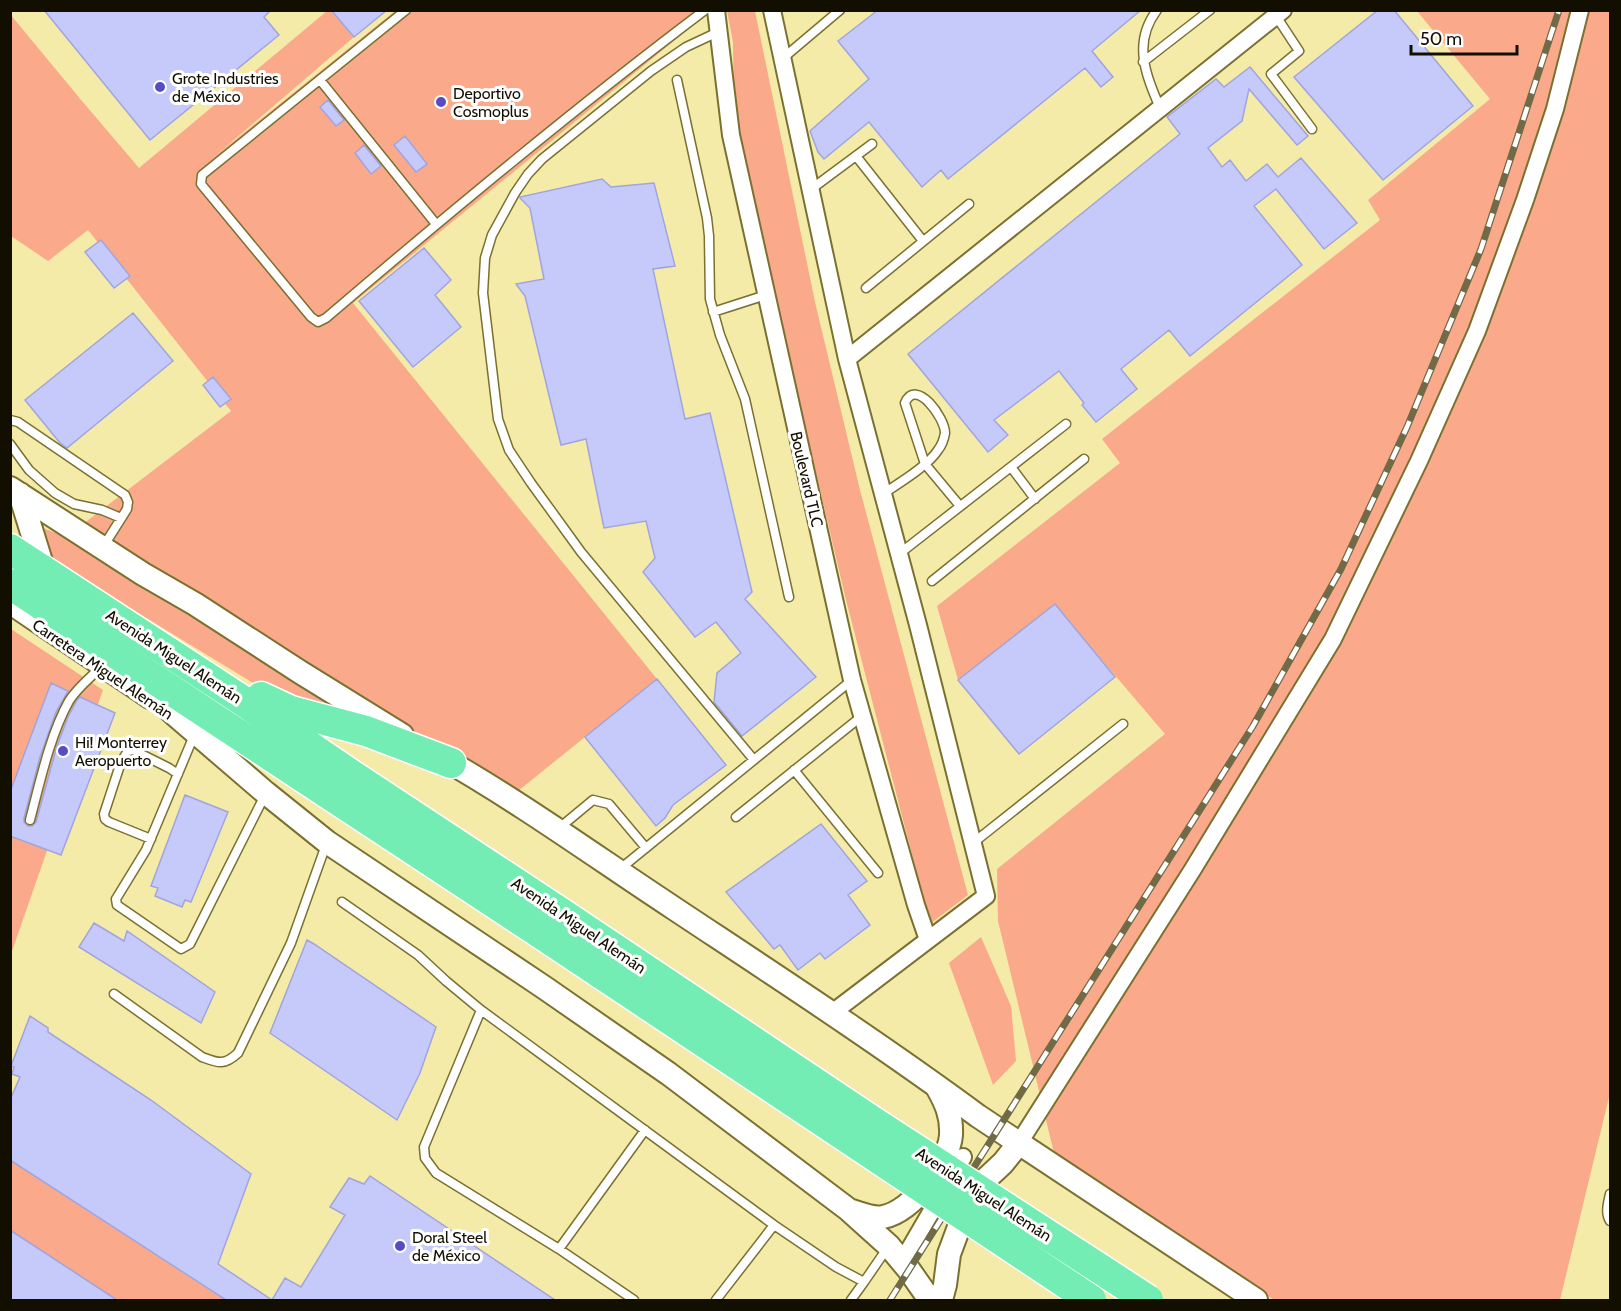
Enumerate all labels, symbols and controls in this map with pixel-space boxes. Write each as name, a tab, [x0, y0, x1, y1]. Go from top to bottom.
scale bar	[1411, 18, 1518, 56]
text: 50 m	[1420, 28, 1462, 50]
place label: Grote Industries de México	[172, 69, 279, 106]
marker: Grote Industries de México	[153, 80, 167, 94]
place label: Deportivo Cosmoplus	[453, 84, 529, 121]
marker: Deportivo Cosmoplus	[434, 95, 448, 109]
street label: Boulevard TLC	[786, 430, 827, 529]
street label: Avenida Miguel Alemán	[102, 605, 245, 707]
street label: Carretera Miguel Alemán	[29, 615, 177, 724]
place label: Hi! Monterrey Aeropuerto	[75, 733, 167, 770]
marker: Hi! Monterrey Aeropuerto	[56, 744, 70, 758]
street label: Avenida Miguel Alemán	[508, 873, 650, 978]
street label: Avenida Miguel Alemán	[912, 1143, 1055, 1245]
place label: Doral Steel de México	[412, 1228, 487, 1265]
marker: Doral Steel de México	[393, 1239, 407, 1253]

